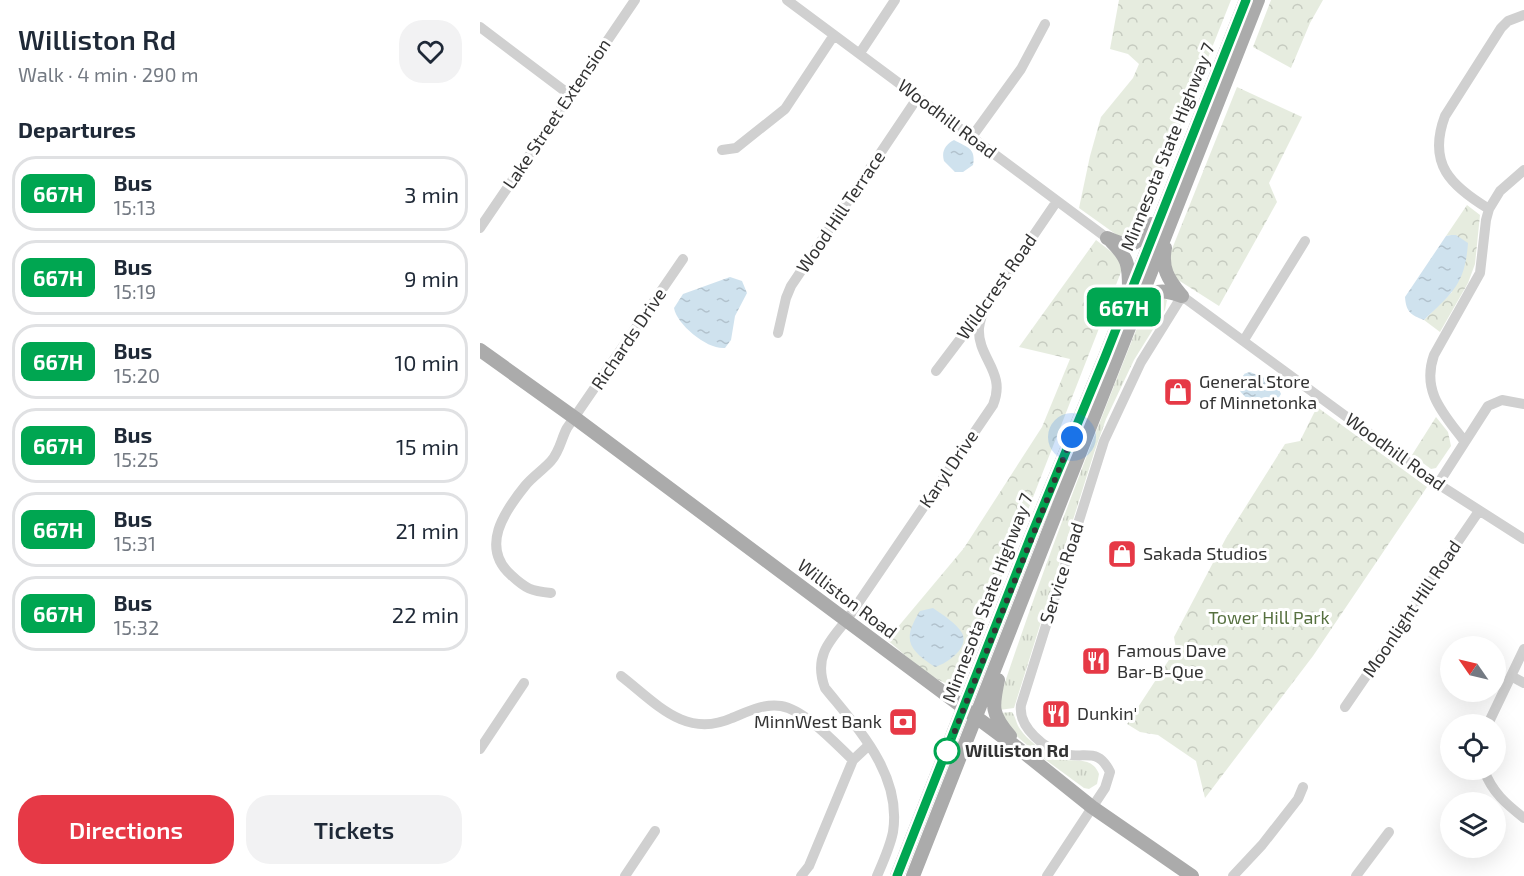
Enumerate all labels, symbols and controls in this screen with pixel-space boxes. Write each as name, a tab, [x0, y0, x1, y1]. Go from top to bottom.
button: heart	[399, 20, 462, 83]
text: Williston Rd	[18, 22, 176, 56]
street label: Lake Street Extension	[498, 34, 615, 193]
street label: Minnesota State Highway 7	[1115, 39, 1219, 254]
text: Walk · 4 min · 290 m	[18, 62, 198, 86]
street label: Woodhill Road	[894, 74, 1001, 163]
text: Departures	[18, 116, 136, 142]
street label: Wood Hill Terrace	[791, 146, 889, 277]
text: Bus	[113, 169, 152, 195]
text: 667H	[33, 181, 83, 206]
text: 3 min	[404, 181, 459, 207]
text: 15:13	[113, 195, 156, 219]
street label: Wildcrest Road	[952, 229, 1041, 344]
text: Bus	[113, 253, 152, 279]
text: 667H	[33, 265, 83, 290]
text: 9 min	[404, 265, 459, 291]
text: 15:19	[113, 279, 156, 303]
street label: Richards Drive	[586, 283, 670, 393]
line badge: 667H	[1082, 288, 1166, 326]
text: 667H	[1099, 295, 1149, 320]
text: Bus	[113, 337, 152, 363]
text: 667H	[33, 349, 83, 374]
text: 10 min	[395, 349, 459, 375]
text: 15:20	[113, 363, 160, 387]
place label: General Store of Minnetonka	[1199, 370, 1317, 413]
shop icon: General Store of Minnetonka	[1162, 376, 1194, 408]
street label: Woodhill Road	[1341, 408, 1450, 495]
text: Bus	[113, 421, 152, 447]
your location	[1057, 422, 1087, 452]
street label: Karyl Drive	[914, 425, 982, 511]
text: 667H	[33, 433, 83, 458]
text: 15 min	[396, 433, 459, 459]
text: 15:25	[113, 447, 159, 471]
street label: Minnesota State Highway 7	[937, 490, 1037, 705]
text: Bus	[113, 505, 152, 531]
text: 667H	[33, 517, 83, 542]
text: 21 min	[395, 517, 459, 543]
street label: Service Road	[1034, 519, 1088, 626]
text: 15:31	[113, 531, 156, 555]
street label: Moonlight Hill Road	[1357, 536, 1465, 681]
shop icon: Sakada Studios	[1106, 538, 1138, 570]
place label: Sakada Studios	[1143, 542, 1268, 564]
street label: Williston Road	[794, 554, 902, 643]
text: Bus	[113, 589, 152, 615]
text: 667H	[33, 601, 83, 626]
text: 22 min	[392, 601, 459, 627]
park label: Tower Hill Park	[1208, 606, 1330, 628]
text: 15:32	[113, 615, 159, 639]
north arrow	[1440, 636, 1506, 702]
map controls	[1440, 636, 1506, 858]
place label: Famous Dave Bar-B-Que	[1117, 639, 1227, 682]
restaurant icon: Famous Dave Bar-B-Que	[1080, 645, 1112, 677]
restaurant icon: Dunkin'	[1040, 698, 1072, 730]
place label: Dunkin'	[1077, 702, 1137, 724]
bank icon: MinnWest Bank	[887, 706, 919, 738]
place label: MinnWest Bank	[754, 710, 882, 732]
button: locate	[1440, 714, 1506, 780]
marker: Williston Rd	[934, 738, 960, 764]
place label: Williston Rd	[965, 739, 1069, 761]
button: layers	[1440, 792, 1506, 858]
button: Directions	[18, 795, 234, 864]
button: Tickets	[246, 795, 462, 864]

